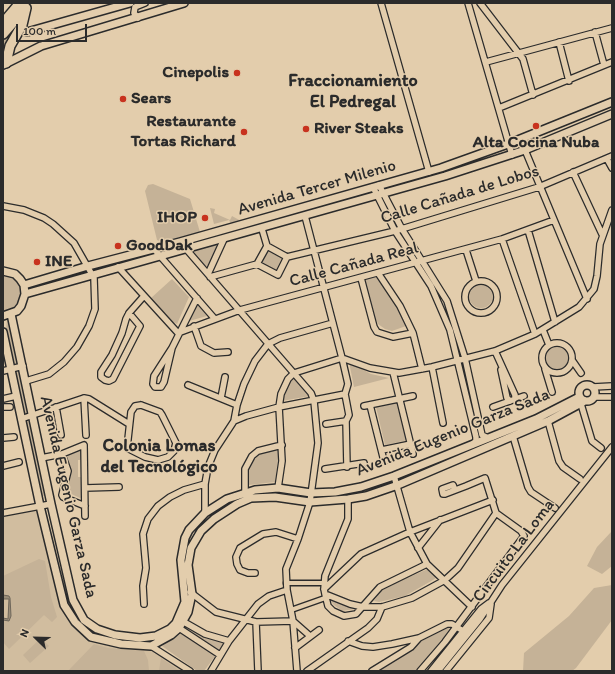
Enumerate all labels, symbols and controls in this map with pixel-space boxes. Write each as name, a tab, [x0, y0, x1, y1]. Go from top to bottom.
scale bar	[18, 16, 89, 42]
text: 100 m	[23, 24, 56, 38]
place label: Cinepolis	[162, 63, 229, 83]
marker: Cinepolis	[232, 68, 242, 78]
district label: Fraccionamiento El Pedregal	[288, 70, 418, 112]
place label: Sears	[131, 89, 171, 109]
marker: Sears	[118, 94, 128, 104]
place label: Restaurante Tortas Richard	[131, 112, 236, 152]
place label: River Steaks	[314, 119, 404, 139]
marker: Alta Cocina Nuba	[531, 121, 541, 131]
marker: River Steaks	[301, 124, 311, 134]
marker: Restaurante Tortas Richard	[239, 127, 249, 137]
place label: Alta Cocina Nuba	[473, 133, 599, 153]
street label: Avenida Tercer Milenio	[236, 156, 398, 220]
street label: Calle Cañada de Lobos	[378, 161, 542, 229]
place label: IHOP	[157, 208, 197, 228]
marker: IHOP	[200, 213, 210, 223]
place label: GoodDak	[126, 236, 193, 256]
street label: Calle Cañada Real	[287, 238, 421, 292]
marker: GoodDak	[113, 241, 123, 251]
place label: INE	[45, 252, 72, 272]
marker: INE	[32, 257, 42, 267]
street label: Avenida Eugenio Garza Sada	[353, 385, 553, 481]
street label: Avenida Eugenio Garza Sada	[35, 394, 101, 600]
district label: Colonia Lomas del Tecnológico	[100, 435, 218, 478]
street label: Circuito La Loma	[469, 496, 559, 606]
north arrow	[16, 618, 56, 658]
text: N	[17, 627, 32, 639]

